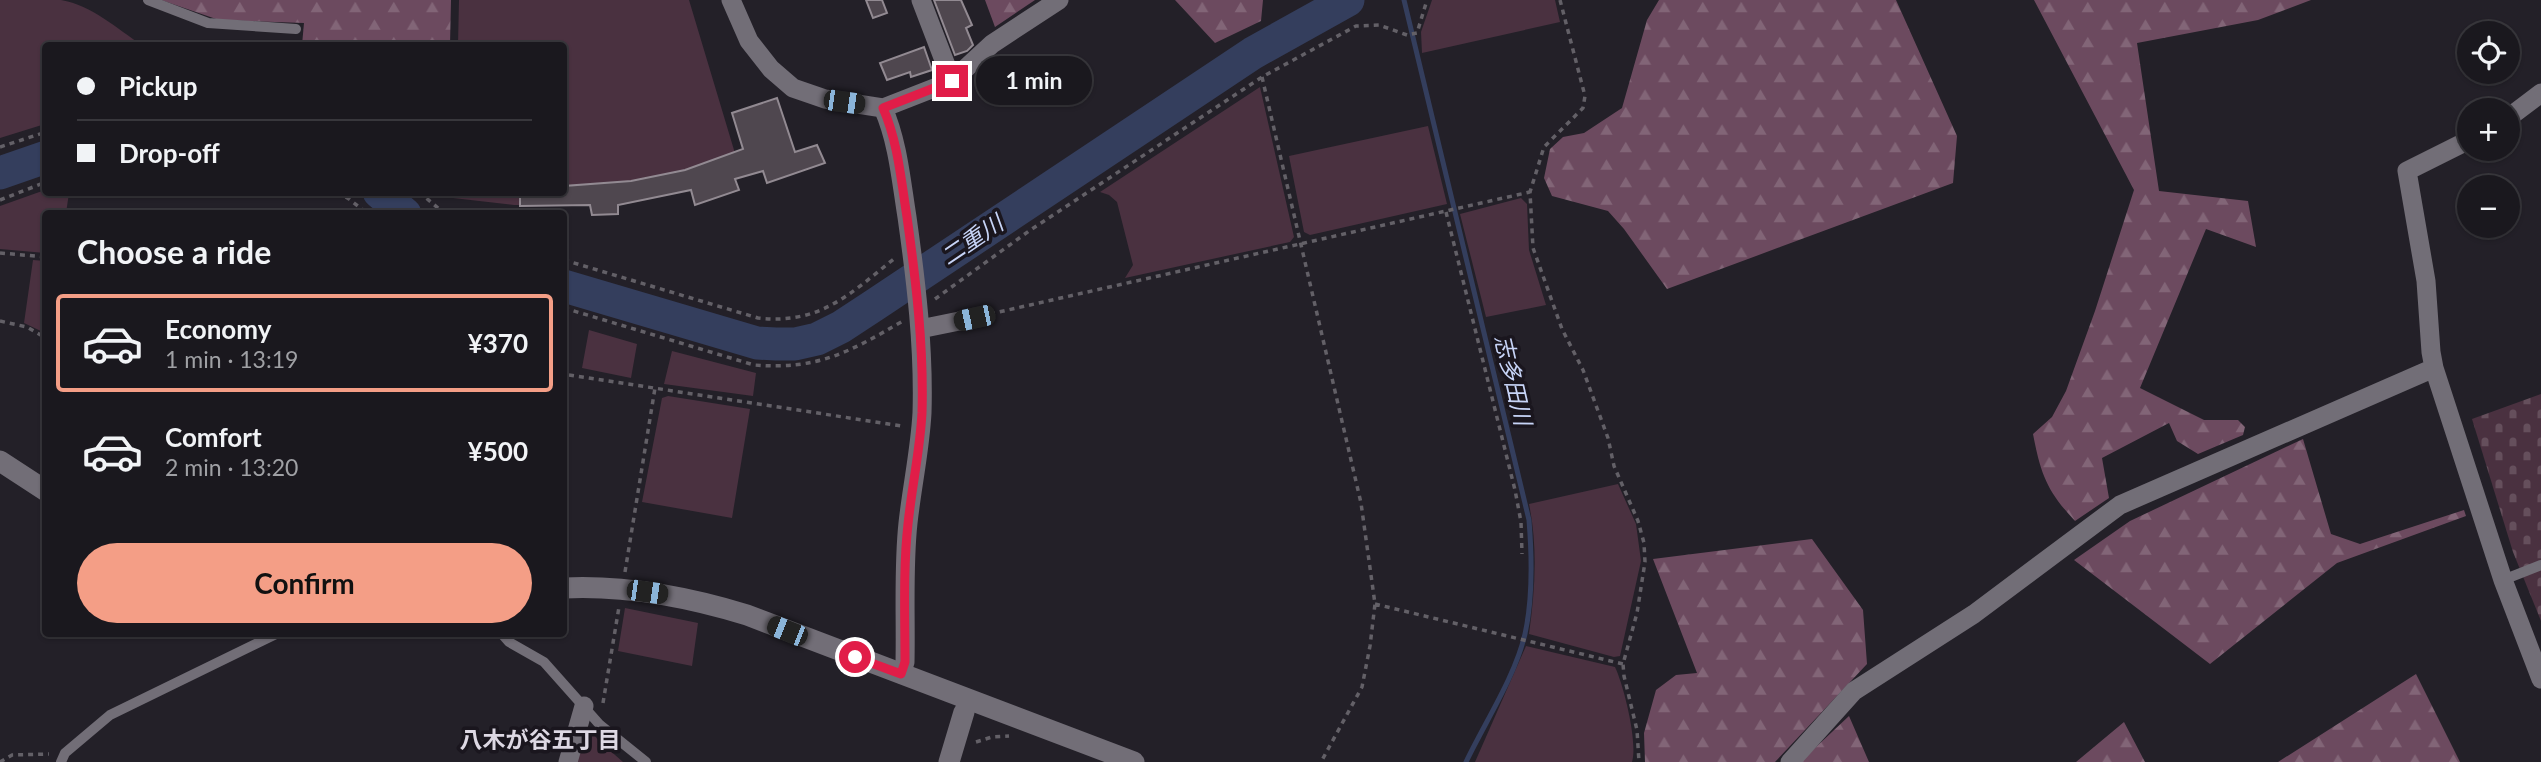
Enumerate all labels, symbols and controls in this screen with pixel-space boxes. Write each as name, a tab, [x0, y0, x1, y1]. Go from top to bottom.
map controls	[2457, 21, 2520, 238]
button: locate	[2457, 21, 2520, 84]
callout: 1 min	[976, 56, 1092, 106]
route end	[936, 65, 968, 97]
text: 1 min	[1005, 66, 1063, 94]
text: Pickup	[119, 70, 198, 102]
car	[822, 89, 867, 115]
button: +	[2457, 98, 2520, 161]
text: Drop-off	[119, 137, 220, 169]
button: −	[2457, 175, 2520, 238]
water label: 二重川	[935, 207, 1010, 270]
text: Choose a ride	[77, 232, 271, 271]
car	[952, 303, 997, 333]
icon: car	[81, 312, 144, 375]
text: Economy	[165, 313, 271, 345]
text: ¥370	[468, 327, 528, 359]
water label: 志多田川	[1490, 332, 1539, 431]
text: 1 min · 13:19	[165, 345, 298, 373]
icon: car	[81, 420, 144, 483]
text: Comfort	[165, 421, 262, 453]
text: ¥500	[468, 435, 528, 467]
text: 2 min · 13:20	[165, 453, 298, 481]
button: Confirm	[77, 543, 532, 623]
car	[625, 579, 670, 605]
car	[764, 613, 811, 649]
route start	[839, 641, 871, 673]
district label: 八木が谷五丁目	[460, 725, 621, 753]

